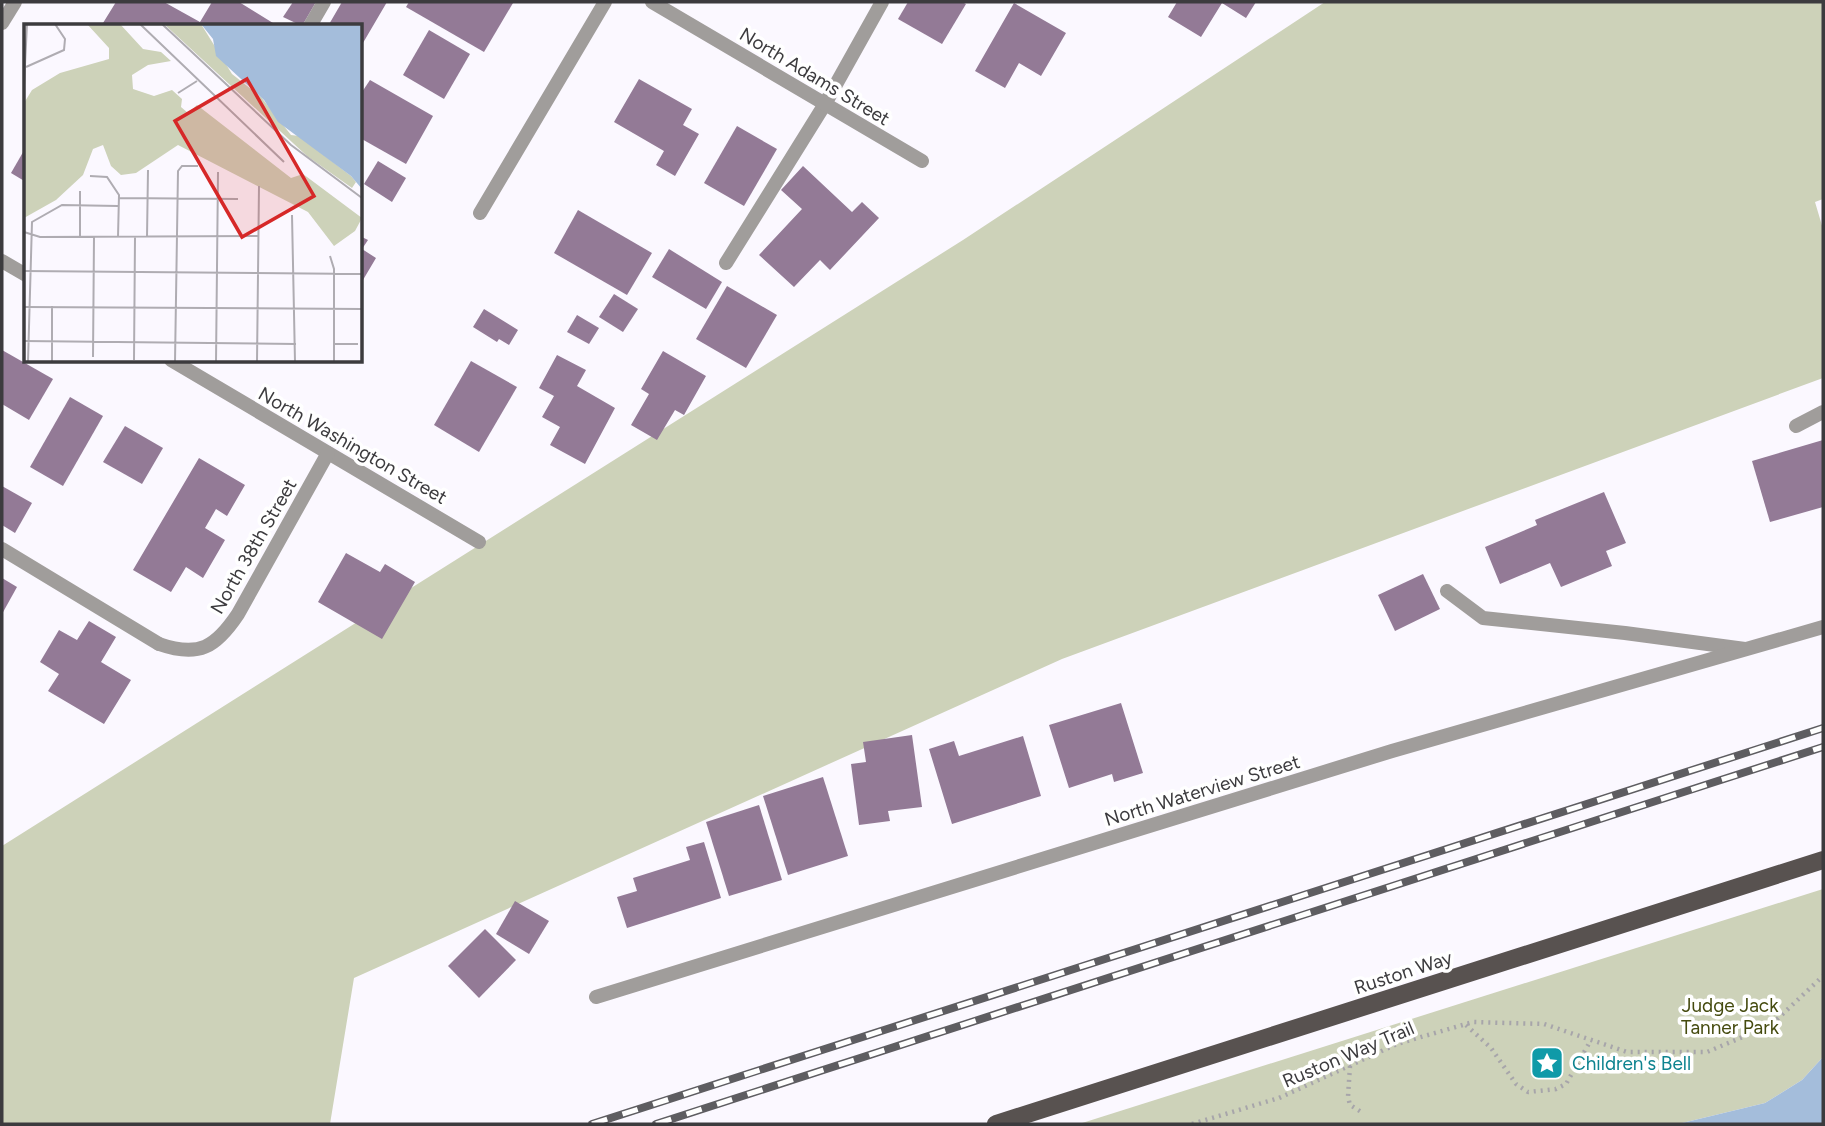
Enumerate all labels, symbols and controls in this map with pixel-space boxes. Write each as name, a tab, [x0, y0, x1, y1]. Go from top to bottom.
street label: North Adams Street	[735, 23, 894, 130]
inset map	[24, 24, 362, 362]
street label: North Washington Street	[254, 382, 451, 509]
street label: North 38th Street	[205, 475, 301, 618]
street label: North Waterview Street	[1102, 750, 1303, 831]
street label: Ruston Way	[1351, 946, 1455, 999]
park label: Judge Jack Tanner Park	[1681, 994, 1780, 1039]
street label: Ruston Way Trail	[1279, 1016, 1417, 1093]
place icon: Children's Bell	[1528, 1044, 1566, 1082]
place label: Children's Bell	[1572, 1052, 1691, 1075]

